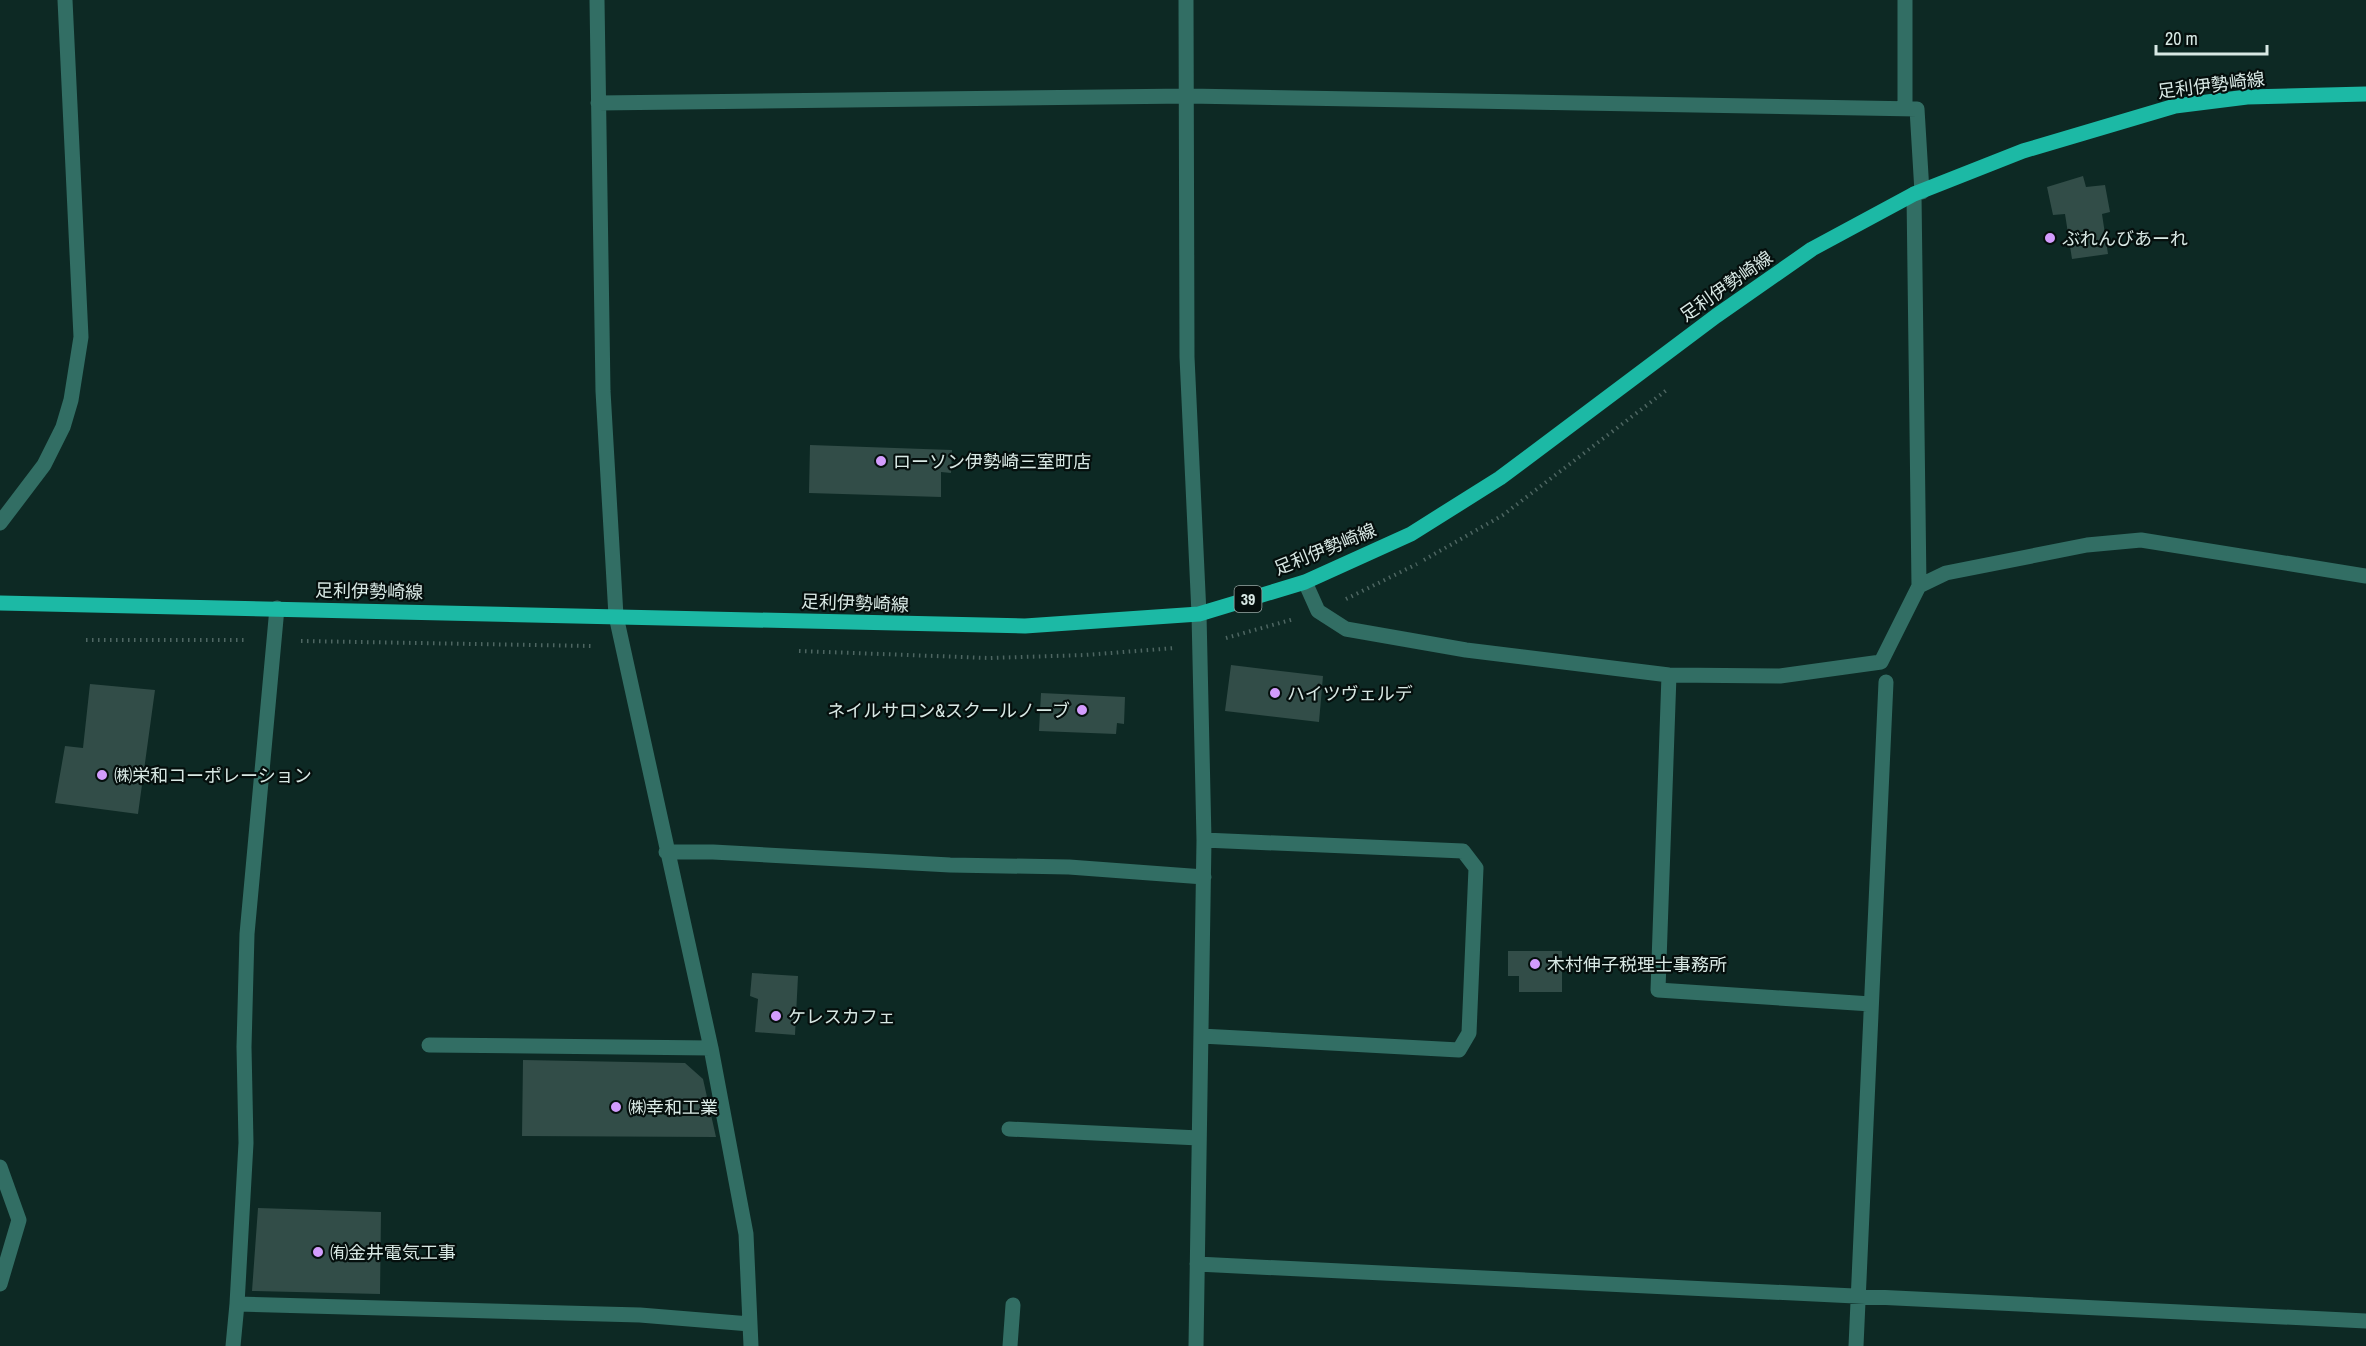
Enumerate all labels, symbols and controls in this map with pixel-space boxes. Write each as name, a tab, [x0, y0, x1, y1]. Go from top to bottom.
scale bar	[2156, 18, 2267, 56]
text: 20 m	[2165, 26, 2198, 51]
street label: 足利伊勢崎線	[2156, 66, 2266, 104]
place label: ぶれんびあーれ	[2062, 226, 2188, 251]
marker: ぶれんびあーれ	[2043, 231, 2057, 245]
street label: 足利伊勢崎線	[1675, 245, 1777, 327]
place label: ローソン伊勢崎三室町店	[893, 449, 1091, 474]
marker: ローソン伊勢崎三室町店	[874, 454, 888, 468]
street label: 足利伊勢崎線	[1270, 517, 1380, 581]
street label: 足利伊勢崎線	[315, 578, 423, 604]
road number: 39	[1234, 586, 1262, 612]
street label: 足利伊勢崎線	[801, 589, 909, 617]
place label: ハイツヴェルデ	[1287, 681, 1413, 706]
marker: ハイツヴェルデ	[1268, 686, 1282, 700]
place label: ネイルサロン&スクールノーブ	[827, 698, 1070, 723]
marker: ネイルサロン&スクールノーブ	[1075, 703, 1089, 717]
place label: ㈱栄和コーポレーション	[114, 763, 312, 788]
marker: ㈱栄和コーポレーション	[95, 768, 109, 782]
place label: 木村伸子税理士事務所	[1547, 952, 1727, 977]
marker: 木村伸子税理士事務所	[1528, 957, 1542, 971]
place label: ケレスカフェ	[788, 1004, 896, 1029]
marker: ケレスカフェ	[769, 1009, 783, 1023]
place label: ㈱幸和工業	[628, 1095, 718, 1120]
marker: ㈱幸和工業	[609, 1100, 623, 1114]
place label: ㈲金井電気工事	[330, 1240, 456, 1265]
marker: ㈲金井電気工事	[311, 1245, 325, 1259]

